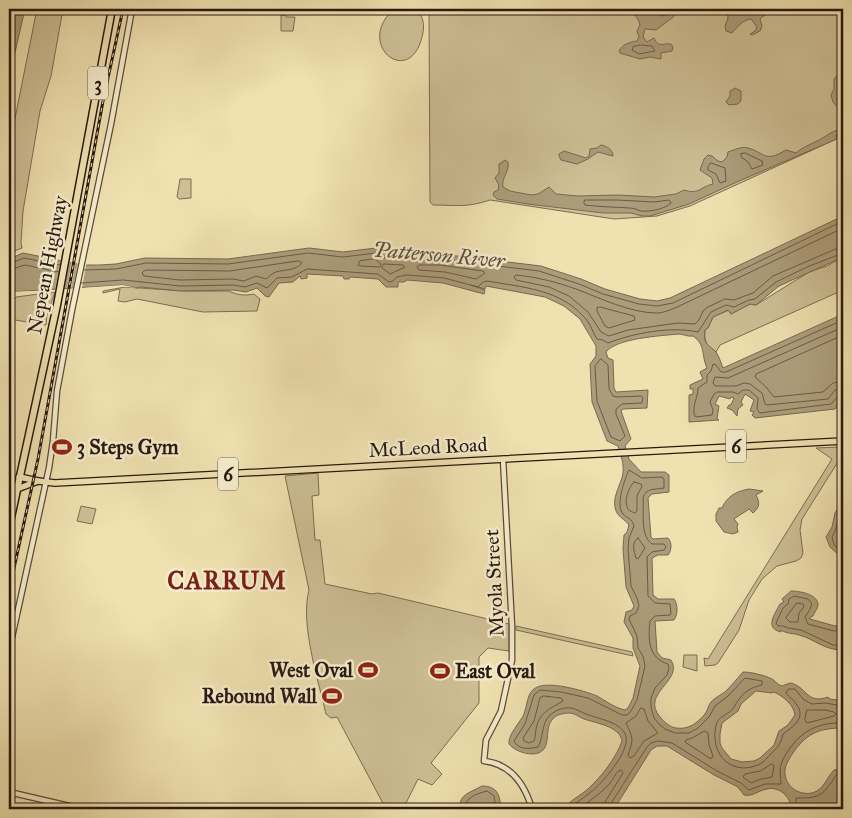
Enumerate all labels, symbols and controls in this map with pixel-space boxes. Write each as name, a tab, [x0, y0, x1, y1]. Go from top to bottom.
road number: 3	[88, 66, 108, 100]
street label: Nepean Highway	[22, 193, 73, 336]
water label: Patterson River	[372, 236, 507, 274]
road number: 6	[726, 430, 746, 462]
street label: McLeod Road	[368, 432, 488, 462]
place label: 3 Steps Gym	[77, 435, 179, 460]
sports icon: 3 Steps Gym	[51, 436, 73, 458]
road number: 6	[218, 458, 238, 490]
street label: Myola Street	[479, 529, 509, 637]
district label: CARRUM	[167, 565, 287, 596]
place label: West Oval	[269, 658, 354, 682]
sports icon: West Oval	[357, 659, 379, 681]
place label: East Oval	[455, 659, 536, 683]
sports icon: East Oval	[429, 660, 451, 682]
place label: Rebound Wall	[202, 684, 318, 708]
sports icon: Rebound Wall	[321, 685, 343, 707]

